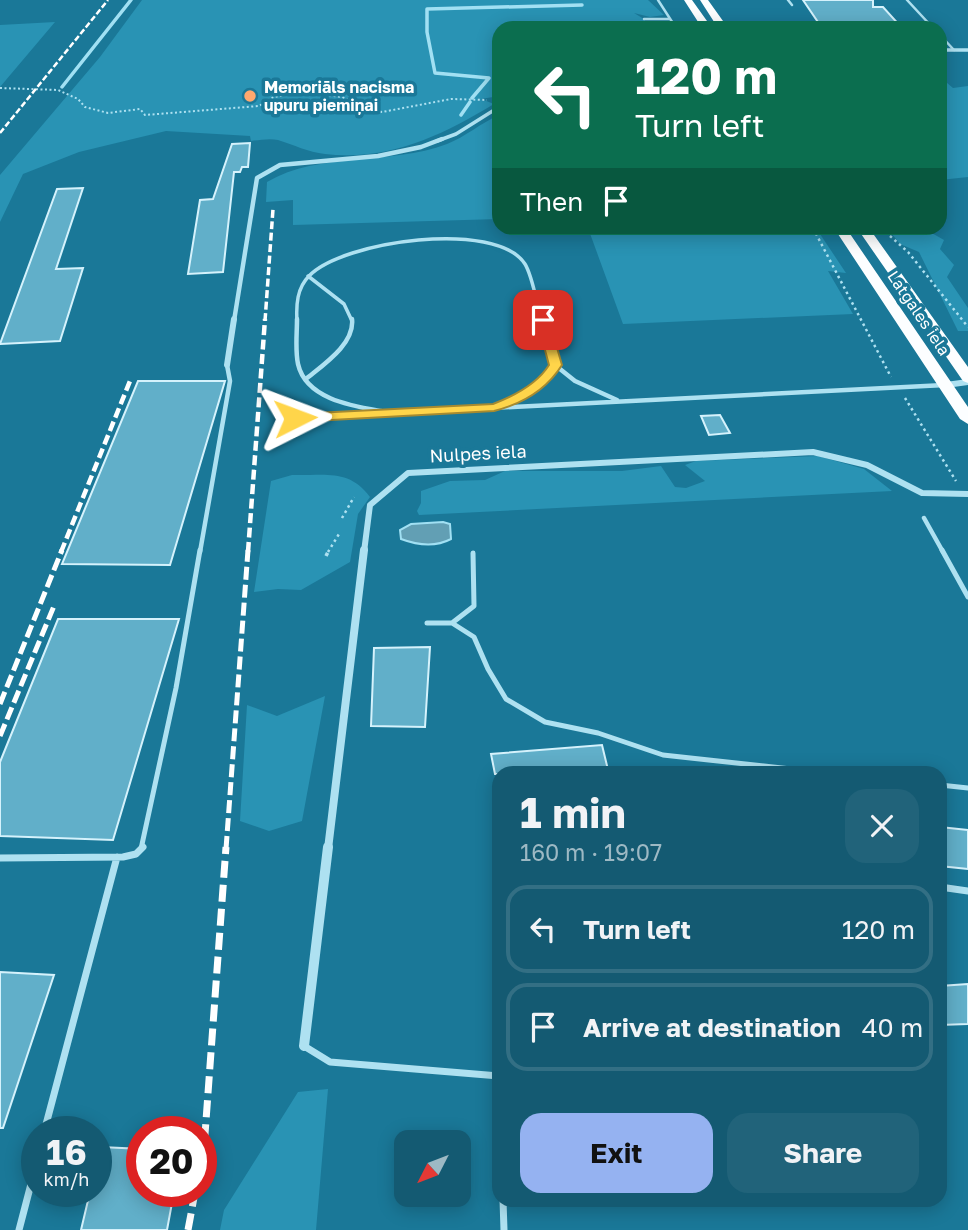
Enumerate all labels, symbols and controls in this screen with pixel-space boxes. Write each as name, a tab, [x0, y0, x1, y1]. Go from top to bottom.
text: 120 m	[635, 46, 777, 105]
icon: left	[520, 49, 611, 140]
place label: Memoriāls nacisma upuru piemiņai	[264, 77, 414, 115]
marker: Memoriāls nacisma upuru piemiņai	[242, 88, 258, 104]
text: Turn left	[635, 106, 764, 144]
icon: arrive	[597, 182, 635, 220]
text: Then	[520, 186, 583, 217]
street label: Latgales iela	[883, 267, 955, 359]
pin	[513, 290, 573, 350]
icon: arrive	[524, 301, 562, 339]
position arrow	[258, 381, 332, 455]
street label: Nulpes iela	[429, 439, 527, 467]
text: 1 min	[520, 787, 626, 837]
button: close	[845, 789, 919, 863]
text: 160 m · 19:07	[520, 838, 662, 866]
icon: left	[524, 910, 562, 948]
text: Turn left	[583, 914, 691, 945]
text: 120 m	[842, 914, 915, 945]
icon: arrive	[524, 1008, 562, 1046]
text: Arrive at destination	[583, 1012, 841, 1043]
text: 40 m	[862, 1012, 923, 1043]
button: Exit	[520, 1113, 713, 1193]
button: Share	[727, 1113, 919, 1193]
speed limit sign: 20	[126, 1116, 217, 1207]
north arrow	[394, 1130, 471, 1208]
map controls	[394, 1130, 471, 1207]
text: 16	[46, 1131, 87, 1173]
text: km/h	[44, 1168, 89, 1190]

